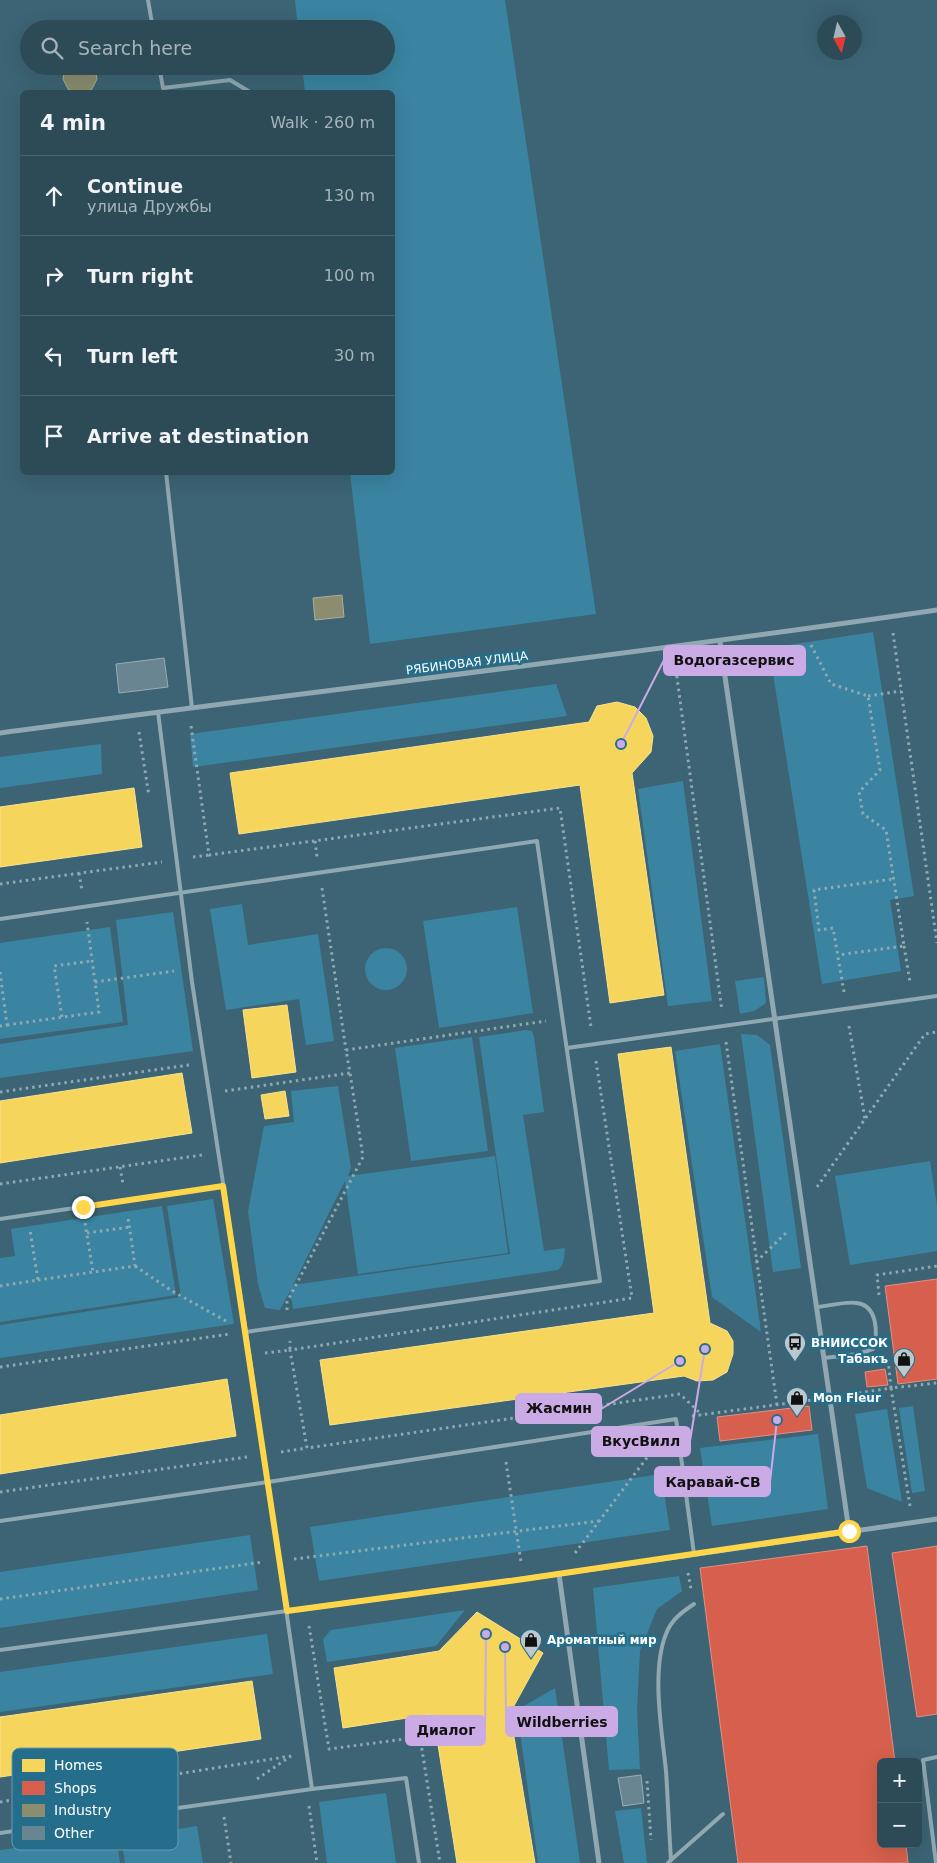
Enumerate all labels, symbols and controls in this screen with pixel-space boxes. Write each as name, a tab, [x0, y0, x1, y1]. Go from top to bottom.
north arrow	[817, 15, 862, 60]
search box	[20, 20, 395, 75]
icon: search	[38, 34, 66, 62]
text: Search here	[78, 37, 192, 59]
text: 4 min	[40, 111, 106, 135]
text: Walk · 260 m	[270, 113, 375, 132]
text: Continue	[87, 175, 183, 197]
icon: ahead	[40, 182, 68, 210]
text: 130 m	[324, 186, 375, 205]
text: улица Дружбы	[87, 197, 212, 216]
icon: right	[40, 262, 68, 290]
text: Turn right	[87, 265, 193, 287]
text: 100 m	[324, 266, 375, 285]
icon: left	[40, 342, 68, 370]
text: Turn left	[87, 345, 178, 367]
text: 30 m	[334, 346, 375, 365]
icon: arrive	[40, 422, 68, 450]
text: Arrive at destination	[87, 425, 309, 447]
callout: Водогазсервис	[664, 646, 805, 675]
street label: РЯБИНОВАЯ УЛИЦА	[405, 648, 530, 677]
text: Водогазсервис	[674, 652, 794, 668]
route end	[72, 1196, 95, 1219]
bus stop icon: ВНИИССОК	[783, 1331, 807, 1362]
place label: ВНИИССОК	[811, 1336, 888, 1350]
shop icon: Табакъ	[892, 1347, 916, 1378]
place label: Табакъ	[838, 1352, 888, 1366]
shop icon: Mon Fleur	[785, 1386, 809, 1417]
place label: Mon Fleur	[813, 1391, 881, 1405]
callout: Жасмин	[516, 1394, 601, 1423]
text: Жасмин	[526, 1400, 592, 1416]
callout: ВкусВилл	[592, 1427, 690, 1456]
text: ВкусВилл	[602, 1433, 680, 1449]
callout: Каравай-СВ	[655, 1467, 770, 1496]
text: Каравай-СВ	[665, 1474, 761, 1490]
route start	[838, 1520, 861, 1543]
shop icon: Ароматный мир	[519, 1628, 543, 1659]
place label: Ароматный мир	[547, 1633, 657, 1647]
callout: Wildberries	[506, 1707, 617, 1736]
text: Wildberries	[516, 1714, 608, 1730]
callout: Диалог	[406, 1716, 485, 1745]
text: Диалог	[417, 1722, 475, 1738]
legend	[12, 1748, 178, 1850]
text: Homes	[54, 1757, 103, 1773]
map controls	[877, 1758, 922, 1848]
button: +	[877, 1758, 922, 1803]
text: Shops	[54, 1780, 97, 1796]
text: Industry	[54, 1802, 112, 1818]
button: −	[877, 1803, 922, 1848]
text: Other	[54, 1825, 94, 1841]

